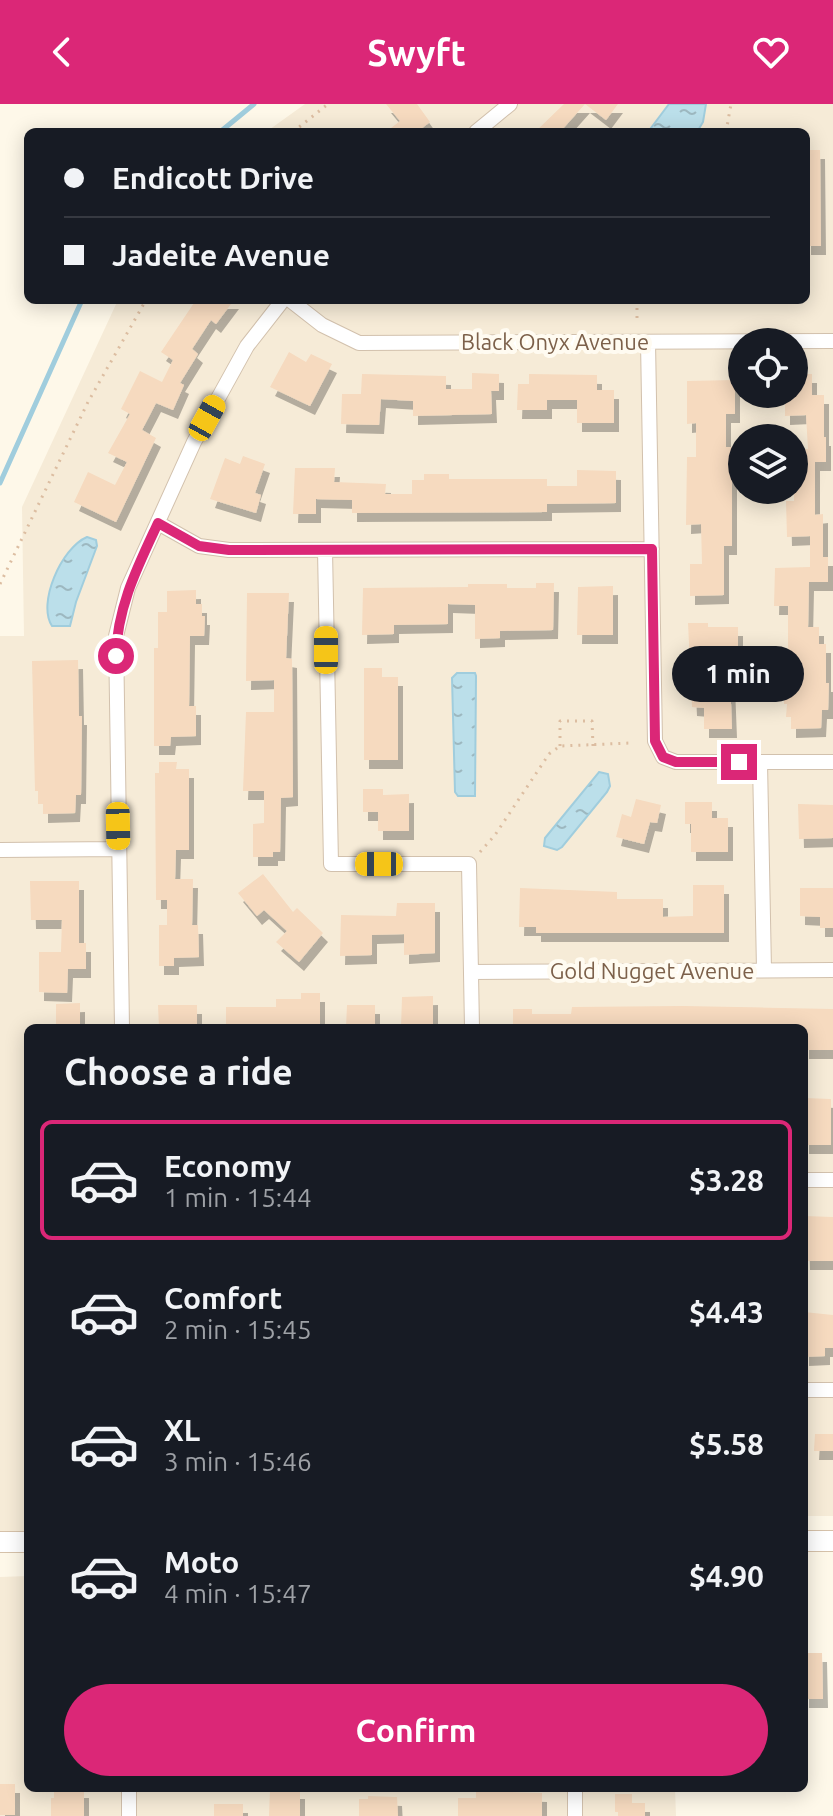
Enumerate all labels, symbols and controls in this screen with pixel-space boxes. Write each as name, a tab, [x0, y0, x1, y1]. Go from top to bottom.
icon: back	[40, 30, 84, 74]
icon: heart	[749, 30, 793, 74]
text: Swyft	[367, 32, 466, 73]
text: Endicott Drive	[112, 161, 314, 195]
text: Jadeite Avenue	[112, 238, 330, 272]
map controls	[728, 328, 808, 504]
button: locate	[728, 328, 808, 408]
street label: Black Onyx Avenue	[461, 329, 649, 354]
car	[185, 391, 229, 445]
button: layers	[728, 424, 808, 504]
car	[314, 626, 338, 674]
route start	[98, 638, 134, 674]
callout: 1 min	[673, 646, 805, 702]
text: 1 min	[705, 659, 771, 688]
route end	[721, 744, 757, 780]
car	[106, 802, 130, 850]
car	[355, 852, 403, 876]
street label: Gold Nugget Avenue	[550, 958, 754, 983]
text: Choose a ride	[64, 1051, 293, 1092]
icon: car	[68, 1144, 140, 1216]
text: Economy	[164, 1149, 291, 1183]
text: $3.28	[689, 1163, 764, 1197]
text: 1 min · 15:44	[164, 1183, 312, 1212]
icon: car	[68, 1276, 140, 1348]
text: Comfort	[164, 1281, 282, 1315]
text: $4.43	[689, 1295, 764, 1329]
text: 2 min · 15:45	[164, 1315, 312, 1344]
icon: car	[68, 1408, 140, 1480]
text: XL	[164, 1413, 200, 1447]
text: $5.58	[689, 1427, 764, 1461]
text: 3 min · 15:46	[164, 1447, 312, 1476]
icon: car	[68, 1540, 140, 1612]
text: Moto	[164, 1545, 239, 1579]
text: $4.90	[689, 1559, 764, 1593]
text: 4 min · 15:47	[164, 1579, 312, 1608]
button: Confirm	[64, 1684, 768, 1776]

